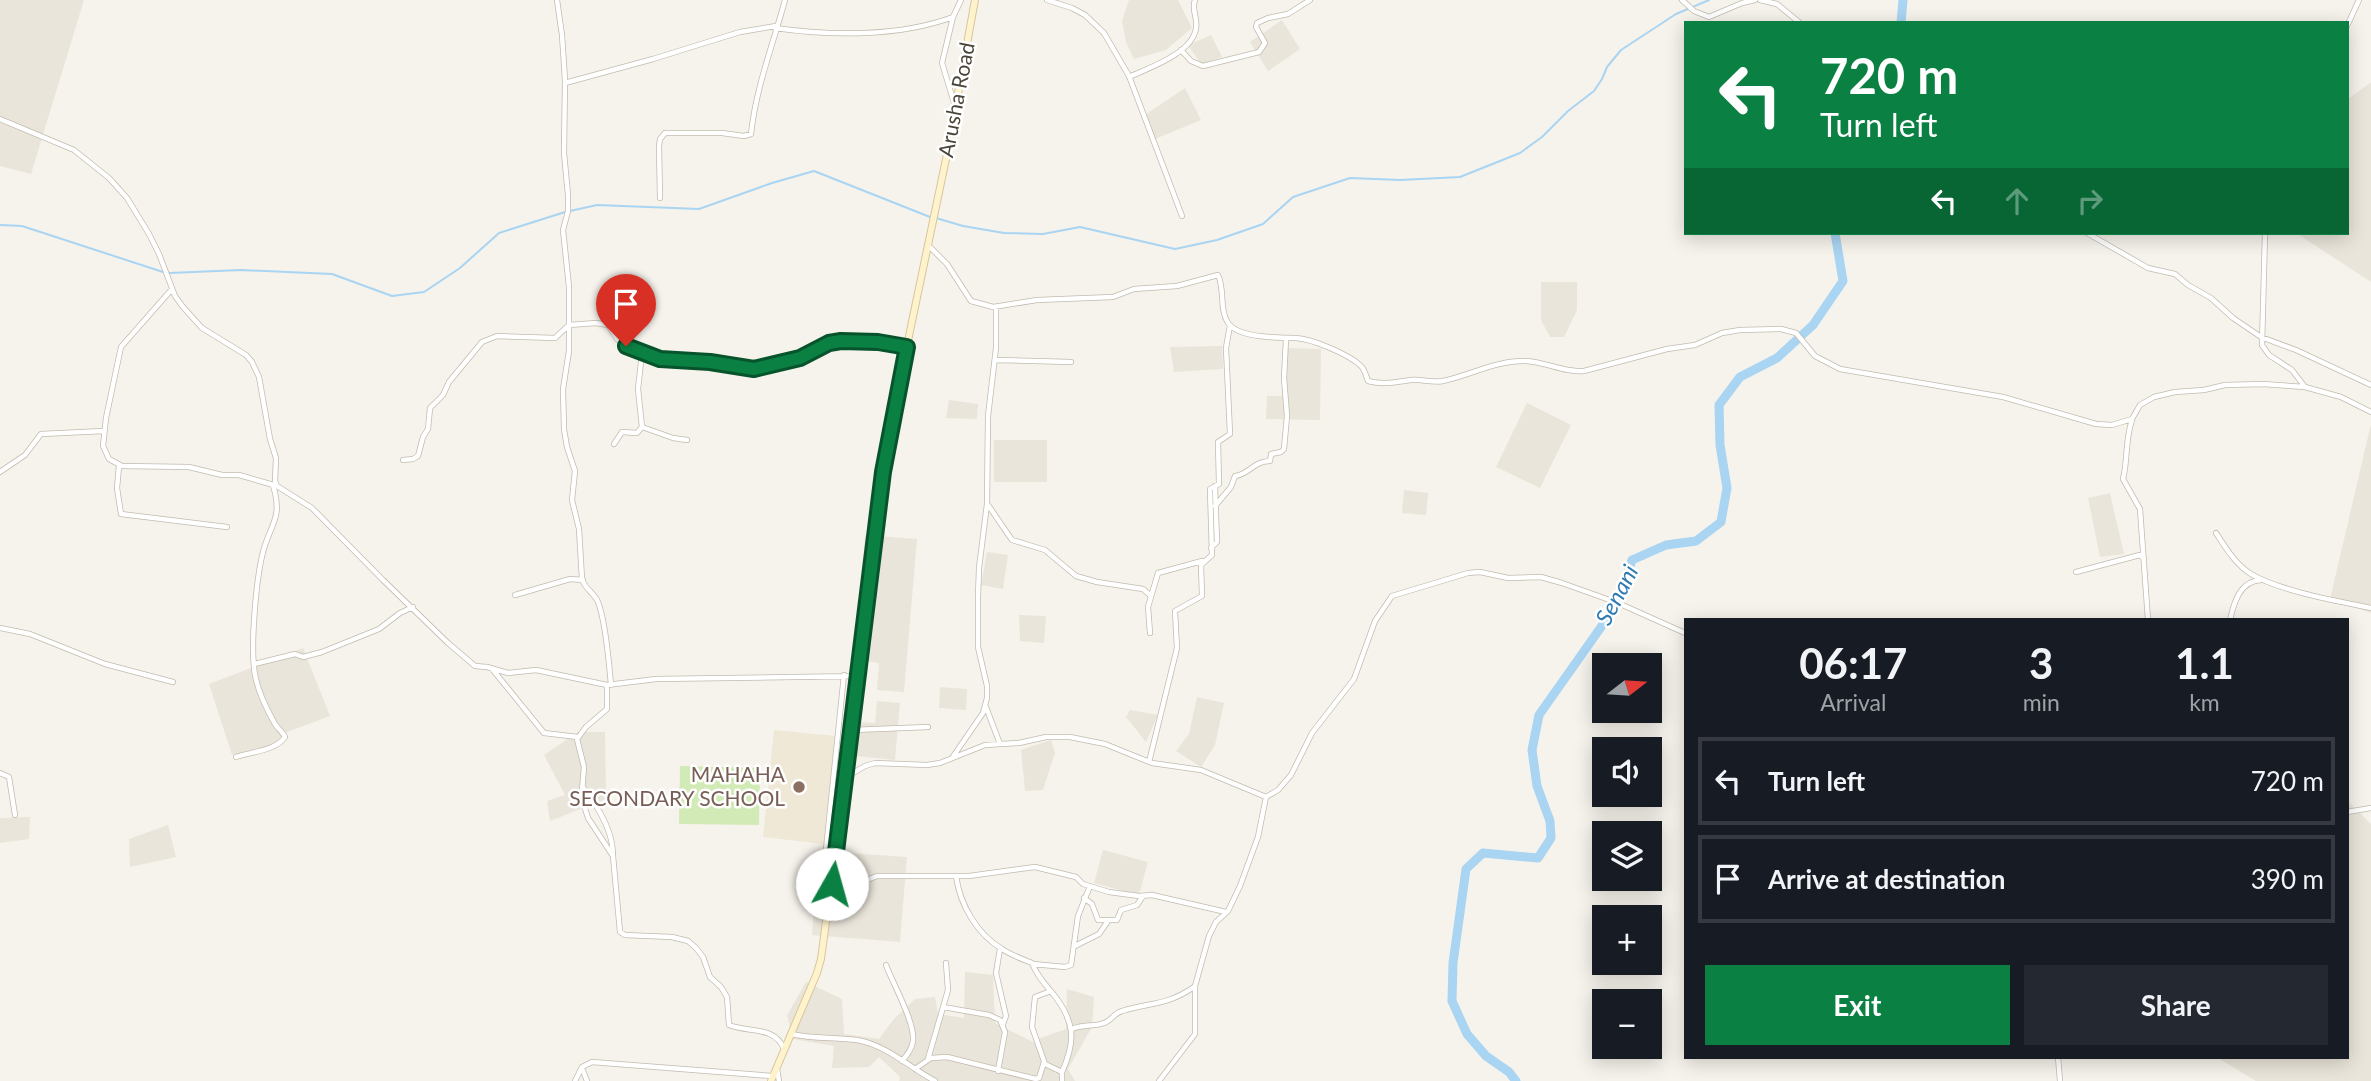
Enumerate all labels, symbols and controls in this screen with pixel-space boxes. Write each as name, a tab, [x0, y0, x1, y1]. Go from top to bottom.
street label: Arusha Road	[932, 40, 979, 159]
text: 720 m	[1820, 46, 1958, 104]
icon: left	[1705, 49, 1796, 140]
text: Turn left	[1820, 105, 1937, 144]
icon: left	[1925, 182, 1963, 220]
icon: ahead	[1998, 182, 2036, 220]
icon: right	[2071, 182, 2109, 220]
pin	[596, 274, 656, 346]
icon: arrive	[607, 285, 645, 323]
water label: Senani	[1589, 560, 1644, 629]
text: 06:17	[1799, 638, 1907, 688]
text: 3	[2029, 638, 2053, 688]
text: 1.1	[2175, 638, 2234, 688]
north arrow	[1592, 653, 1662, 723]
map controls	[1592, 653, 1662, 1059]
text: Arrival	[1820, 688, 1886, 716]
text: min	[2023, 688, 2060, 716]
text: km	[2189, 688, 2220, 716]
button: sound	[1592, 737, 1662, 807]
place label: MAHAHA SECONDARY SCHOOL	[569, 761, 786, 810]
icon: left	[1709, 762, 1747, 800]
text: Turn left	[1768, 765, 1865, 797]
text: 720 m	[2251, 765, 2324, 797]
marker: MAHAHA SECONDARY SCHOOL	[791, 779, 807, 795]
button: layers	[1592, 821, 1662, 891]
position arrow	[795, 847, 869, 921]
icon: arrive	[1709, 860, 1747, 898]
text: Arrive at destination	[1768, 863, 2005, 895]
text: 390 m	[2251, 863, 2324, 895]
button: +	[1592, 905, 1662, 975]
button: Exit	[1705, 965, 2010, 1045]
button: Share	[2024, 965, 2328, 1045]
button: −	[1592, 989, 1662, 1059]

